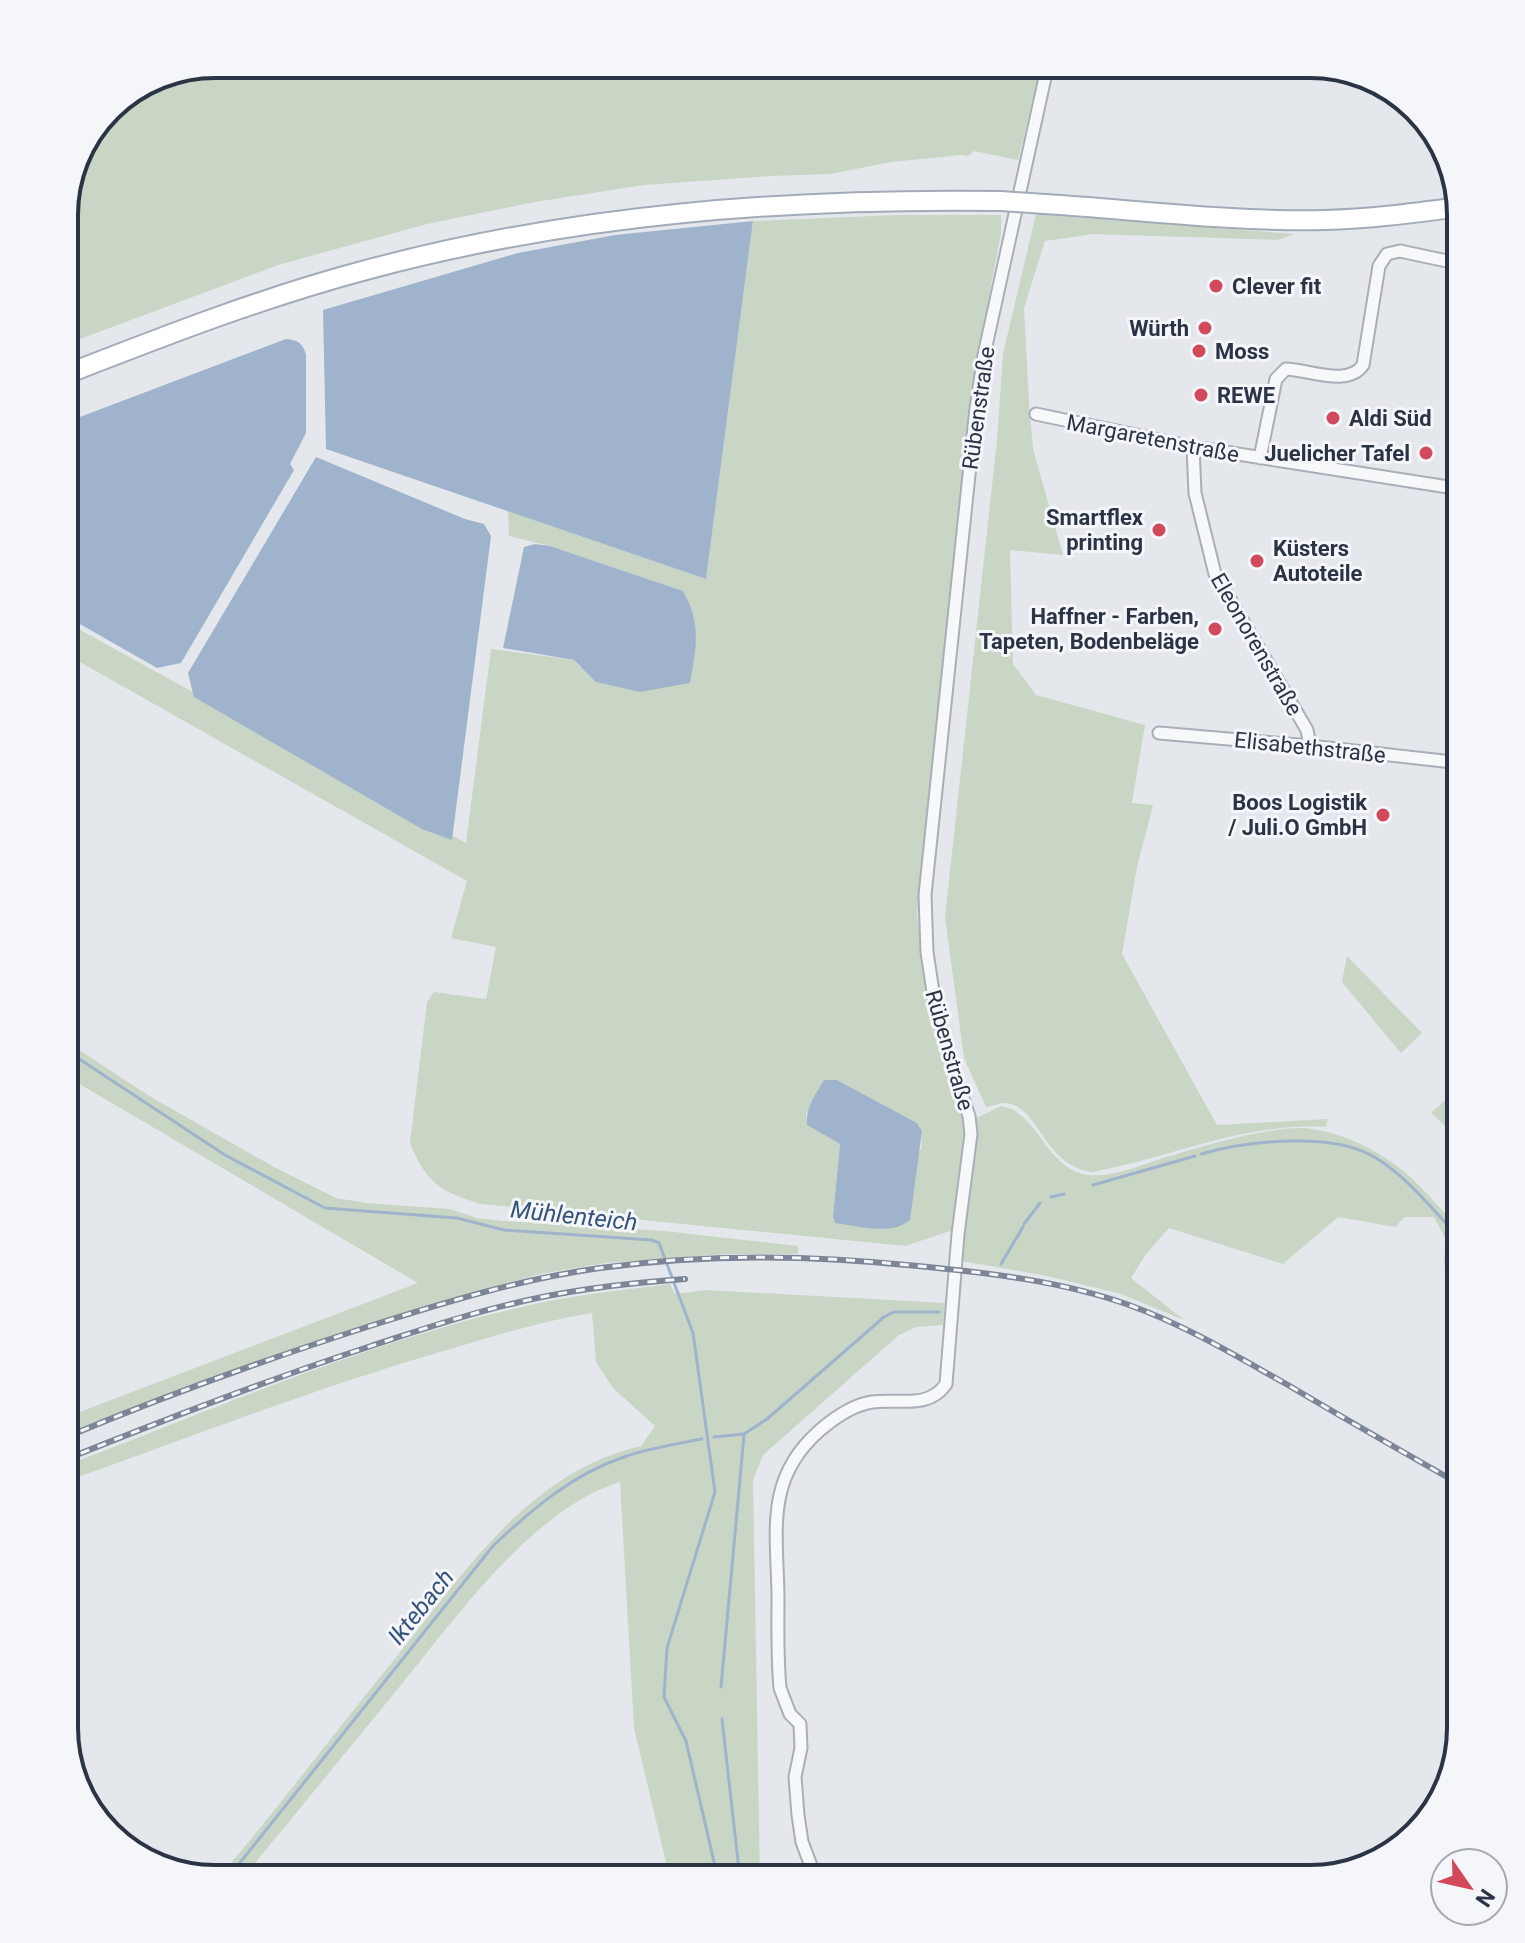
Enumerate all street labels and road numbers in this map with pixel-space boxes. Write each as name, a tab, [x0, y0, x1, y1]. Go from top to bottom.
street label: Rübenstraße	[957, 345, 1000, 471]
street label: Margaretenstraße	[1065, 410, 1241, 467]
street label: Eleonorenstraße	[1206, 569, 1307, 720]
street label: Elisabethstraße	[1233, 727, 1387, 768]
street label: Rübenstraße	[920, 987, 979, 1113]

